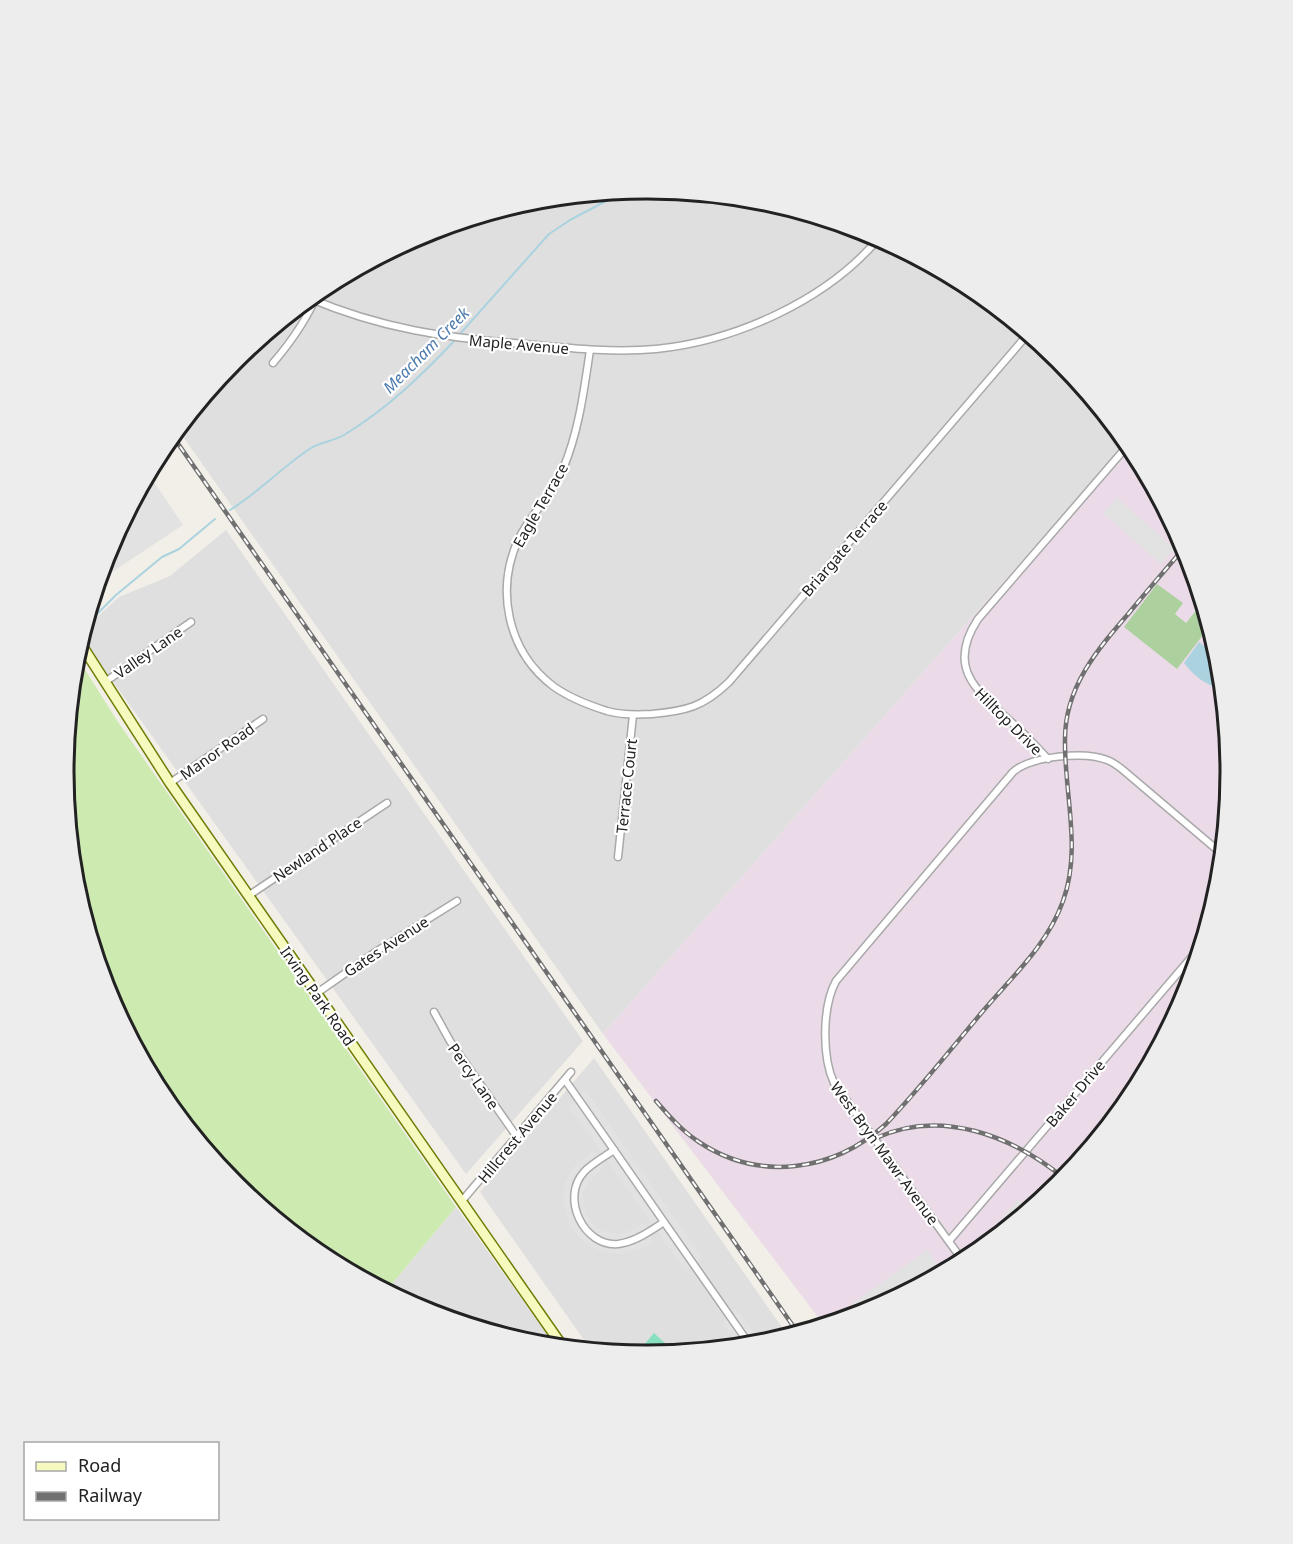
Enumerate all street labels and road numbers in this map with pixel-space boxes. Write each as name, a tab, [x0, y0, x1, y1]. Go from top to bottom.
street label: Maple Avenue	[468, 330, 570, 358]
street label: Eagle Terrace	[508, 459, 572, 551]
street label: Briargate Terrace	[797, 496, 891, 600]
street label: Valley Lane	[110, 621, 186, 683]
street label: Hilltop Drive	[971, 683, 1047, 759]
street label: Manor Road	[176, 718, 258, 784]
street label: Terrace Court	[611, 737, 641, 834]
street label: Newland Place	[269, 812, 365, 886]
street label: Gates Avenue	[340, 911, 432, 981]
street label: Irving Park Road	[276, 942, 360, 1050]
street label: Percy Lane	[444, 1039, 504, 1113]
street label: Baker Drive	[1041, 1055, 1109, 1131]
street label: West Bryn Mawr Avenue	[826, 1078, 944, 1228]
street label: Hillcrest Avenue	[473, 1087, 561, 1187]

